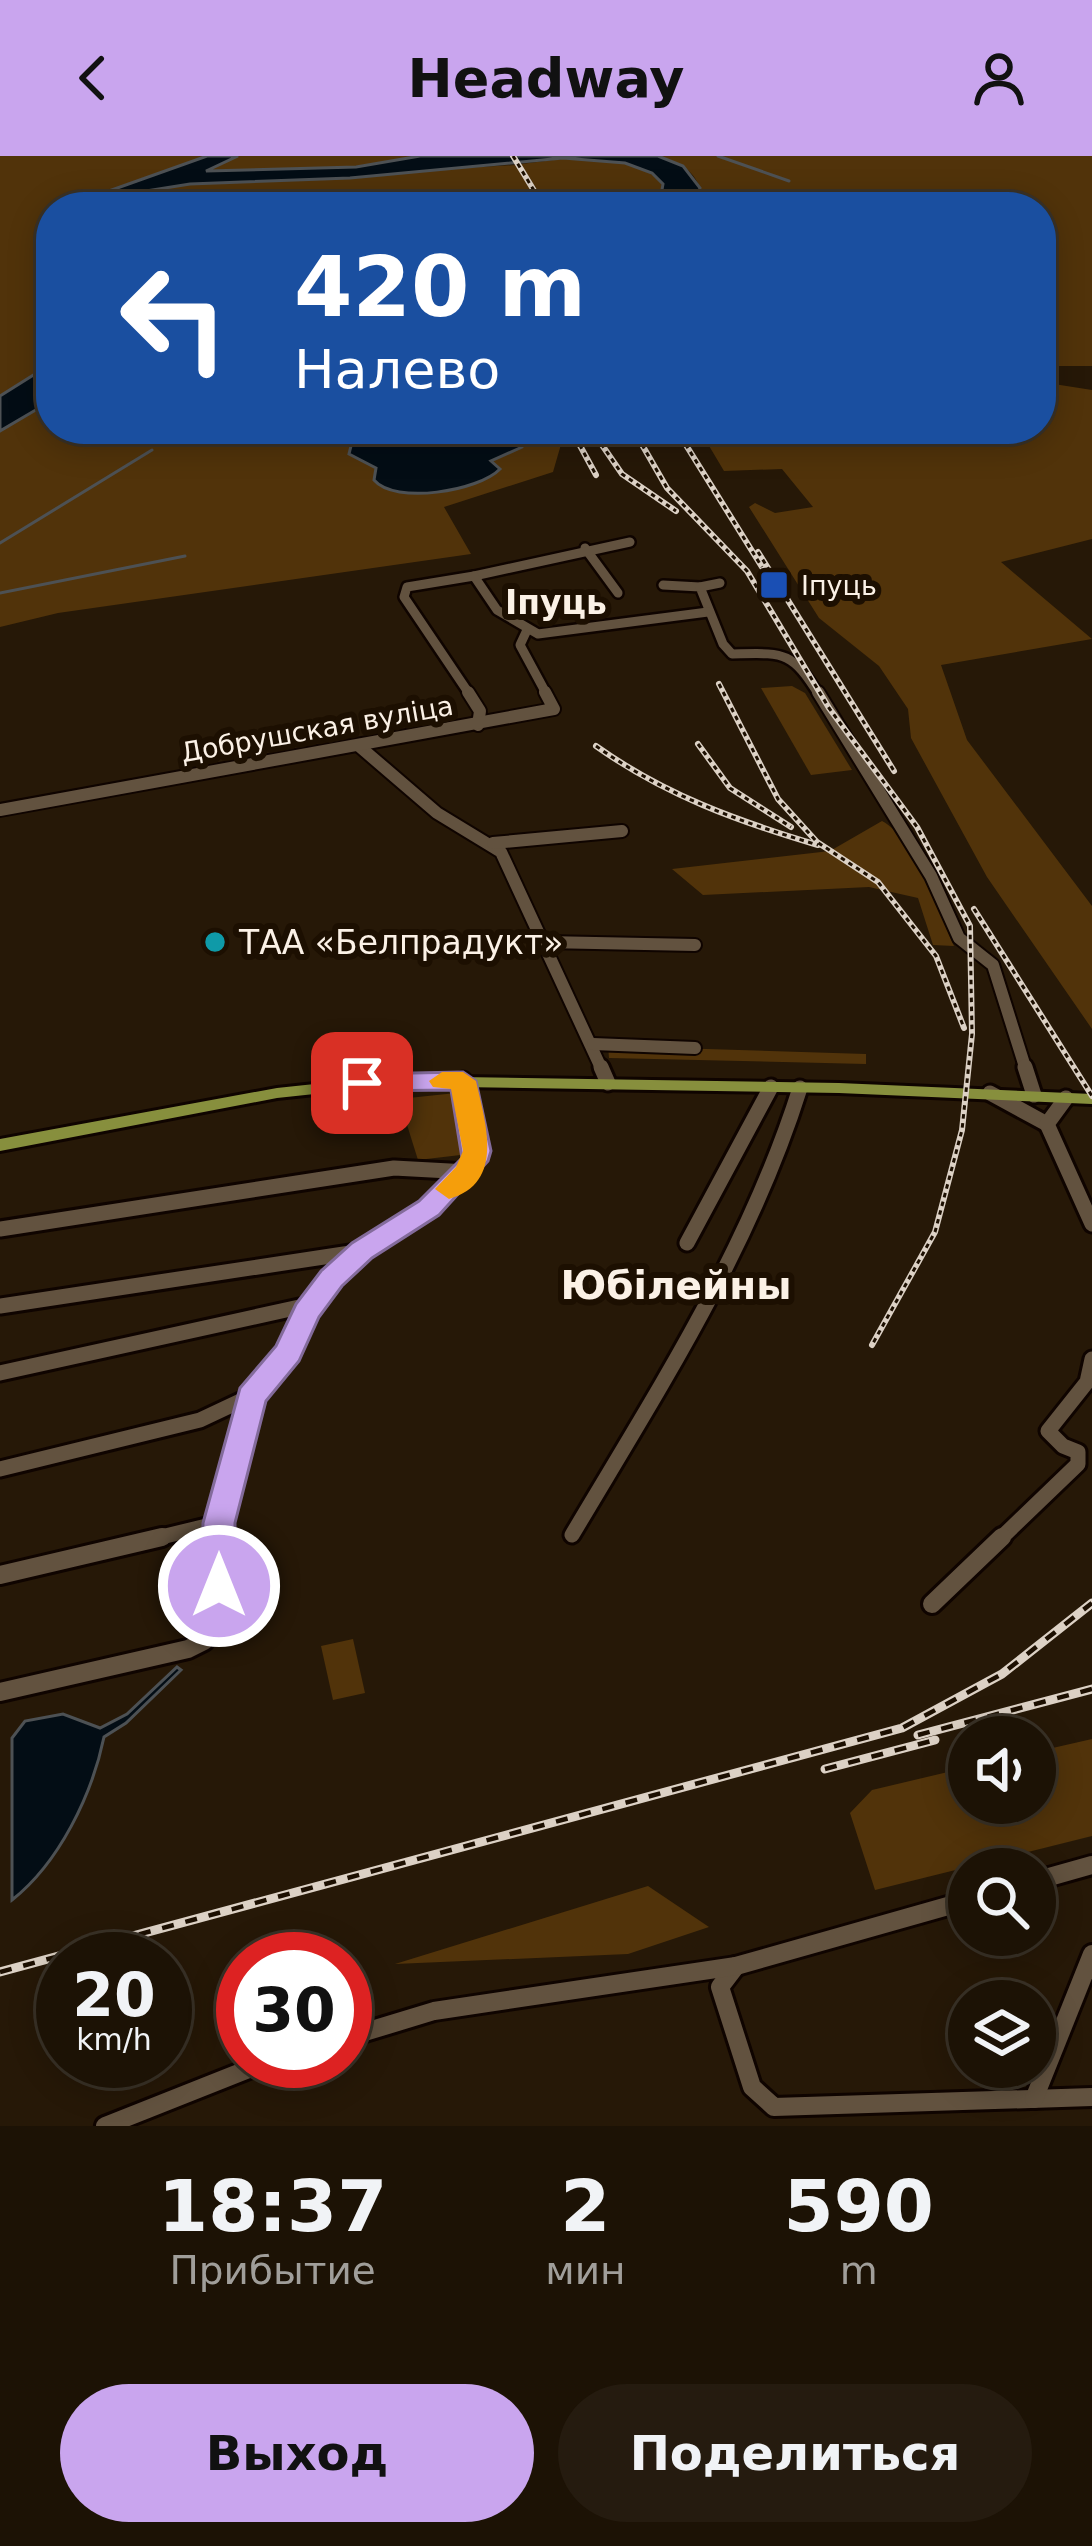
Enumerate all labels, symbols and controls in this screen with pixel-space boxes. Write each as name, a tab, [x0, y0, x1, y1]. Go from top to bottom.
icon: back	[60, 45, 126, 111]
icon: person	[966, 45, 1032, 111]
text: Headway	[408, 47, 684, 110]
text: 420 m	[294, 238, 586, 336]
icon: left	[96, 240, 252, 396]
text: Налево	[294, 338, 500, 401]
marker: Іпуць	[758, 569, 790, 601]
place label: Іпуць	[801, 570, 877, 601]
district label: Іпуць	[505, 583, 607, 622]
street label: Добрушская вуліца	[178, 690, 456, 768]
place label: ТАА «Белпрадукт»	[238, 923, 563, 962]
marker: ТАА «Белпрадукт»	[202, 929, 228, 955]
pin	[311, 1032, 413, 1134]
icon: arrive	[329, 1050, 395, 1116]
district label: Юбілейны	[561, 1263, 791, 1308]
position arrow	[156, 1523, 282, 1649]
map controls	[948, 1716, 1056, 2088]
button: sound	[948, 1716, 1056, 1824]
button: search	[948, 1848, 1056, 1956]
speed limit sign: 30	[216, 1932, 372, 2088]
text: 20	[72, 1960, 156, 2030]
button: layers	[948, 1980, 1056, 2088]
text: km/h	[76, 2022, 152, 2057]
text: 18:37	[158, 2164, 387, 2248]
text: 2	[560, 2164, 610, 2248]
text: 590	[784, 2164, 934, 2248]
text: Прибытие	[169, 2248, 376, 2293]
text: мин	[545, 2248, 626, 2293]
text: m	[840, 2248, 878, 2293]
button: Выход	[60, 2384, 534, 2522]
button: Поделиться	[558, 2384, 1032, 2522]

